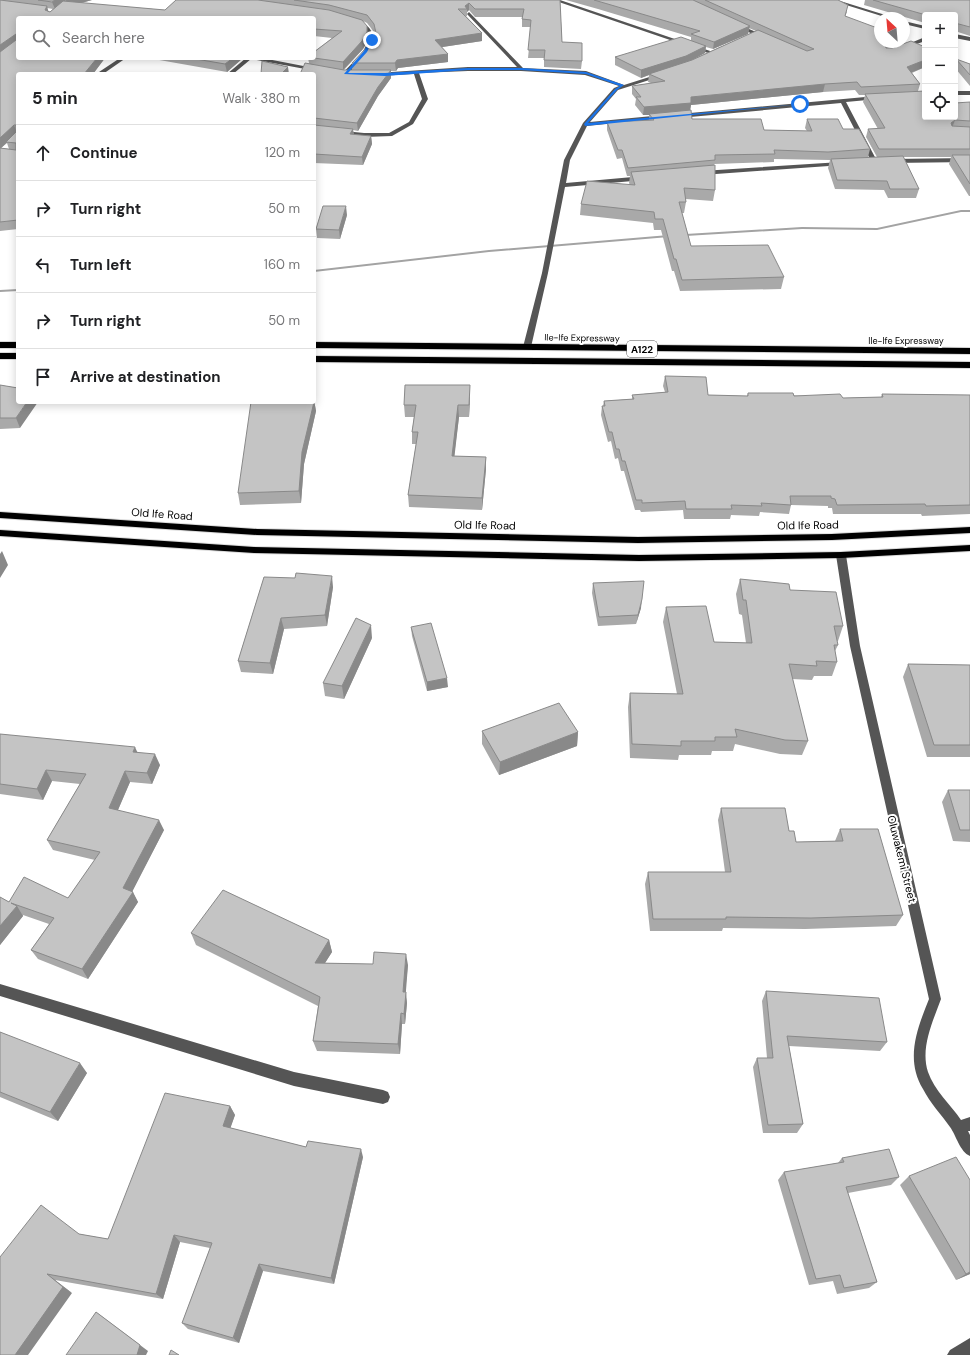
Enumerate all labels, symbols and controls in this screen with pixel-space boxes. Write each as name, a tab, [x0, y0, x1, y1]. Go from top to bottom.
north arrow	[874, 12, 910, 48]
map controls	[922, 12, 958, 120]
button: +	[922, 12, 958, 48]
search box	[16, 16, 316, 60]
icon: search	[30, 27, 52, 49]
text: Search here	[62, 28, 145, 48]
route end	[363, 31, 381, 49]
button: −	[922, 48, 958, 84]
button: locate	[922, 84, 958, 120]
text: 5 min	[32, 87, 78, 109]
text: Walk · 380 m	[223, 90, 300, 107]
route start	[791, 95, 809, 113]
icon: ahead	[32, 142, 54, 164]
text: Continue	[70, 143, 138, 163]
text: 120 m	[265, 144, 300, 161]
icon: right	[32, 198, 54, 220]
text: Turn right	[70, 199, 141, 219]
text: 50 m	[268, 200, 300, 217]
icon: left	[32, 254, 54, 276]
text: Turn left	[70, 255, 131, 275]
text: 160 m	[264, 256, 300, 273]
icon: right	[32, 310, 54, 332]
text: Turn right	[70, 311, 141, 331]
text: 50 m	[268, 312, 300, 329]
street label: Ile-Ife Expressway	[544, 331, 620, 345]
street label: Ile-Ife Expressway	[868, 335, 944, 347]
road number: A122	[627, 341, 657, 357]
icon: arrive	[32, 366, 54, 388]
text: Arrive at destination	[70, 367, 221, 387]
street label: Old Ife Road	[131, 505, 193, 523]
street label: Old Ife Road	[454, 517, 516, 533]
street label: Old Ife Road	[777, 517, 839, 533]
street label: Oluwakemi Street	[884, 814, 920, 904]

